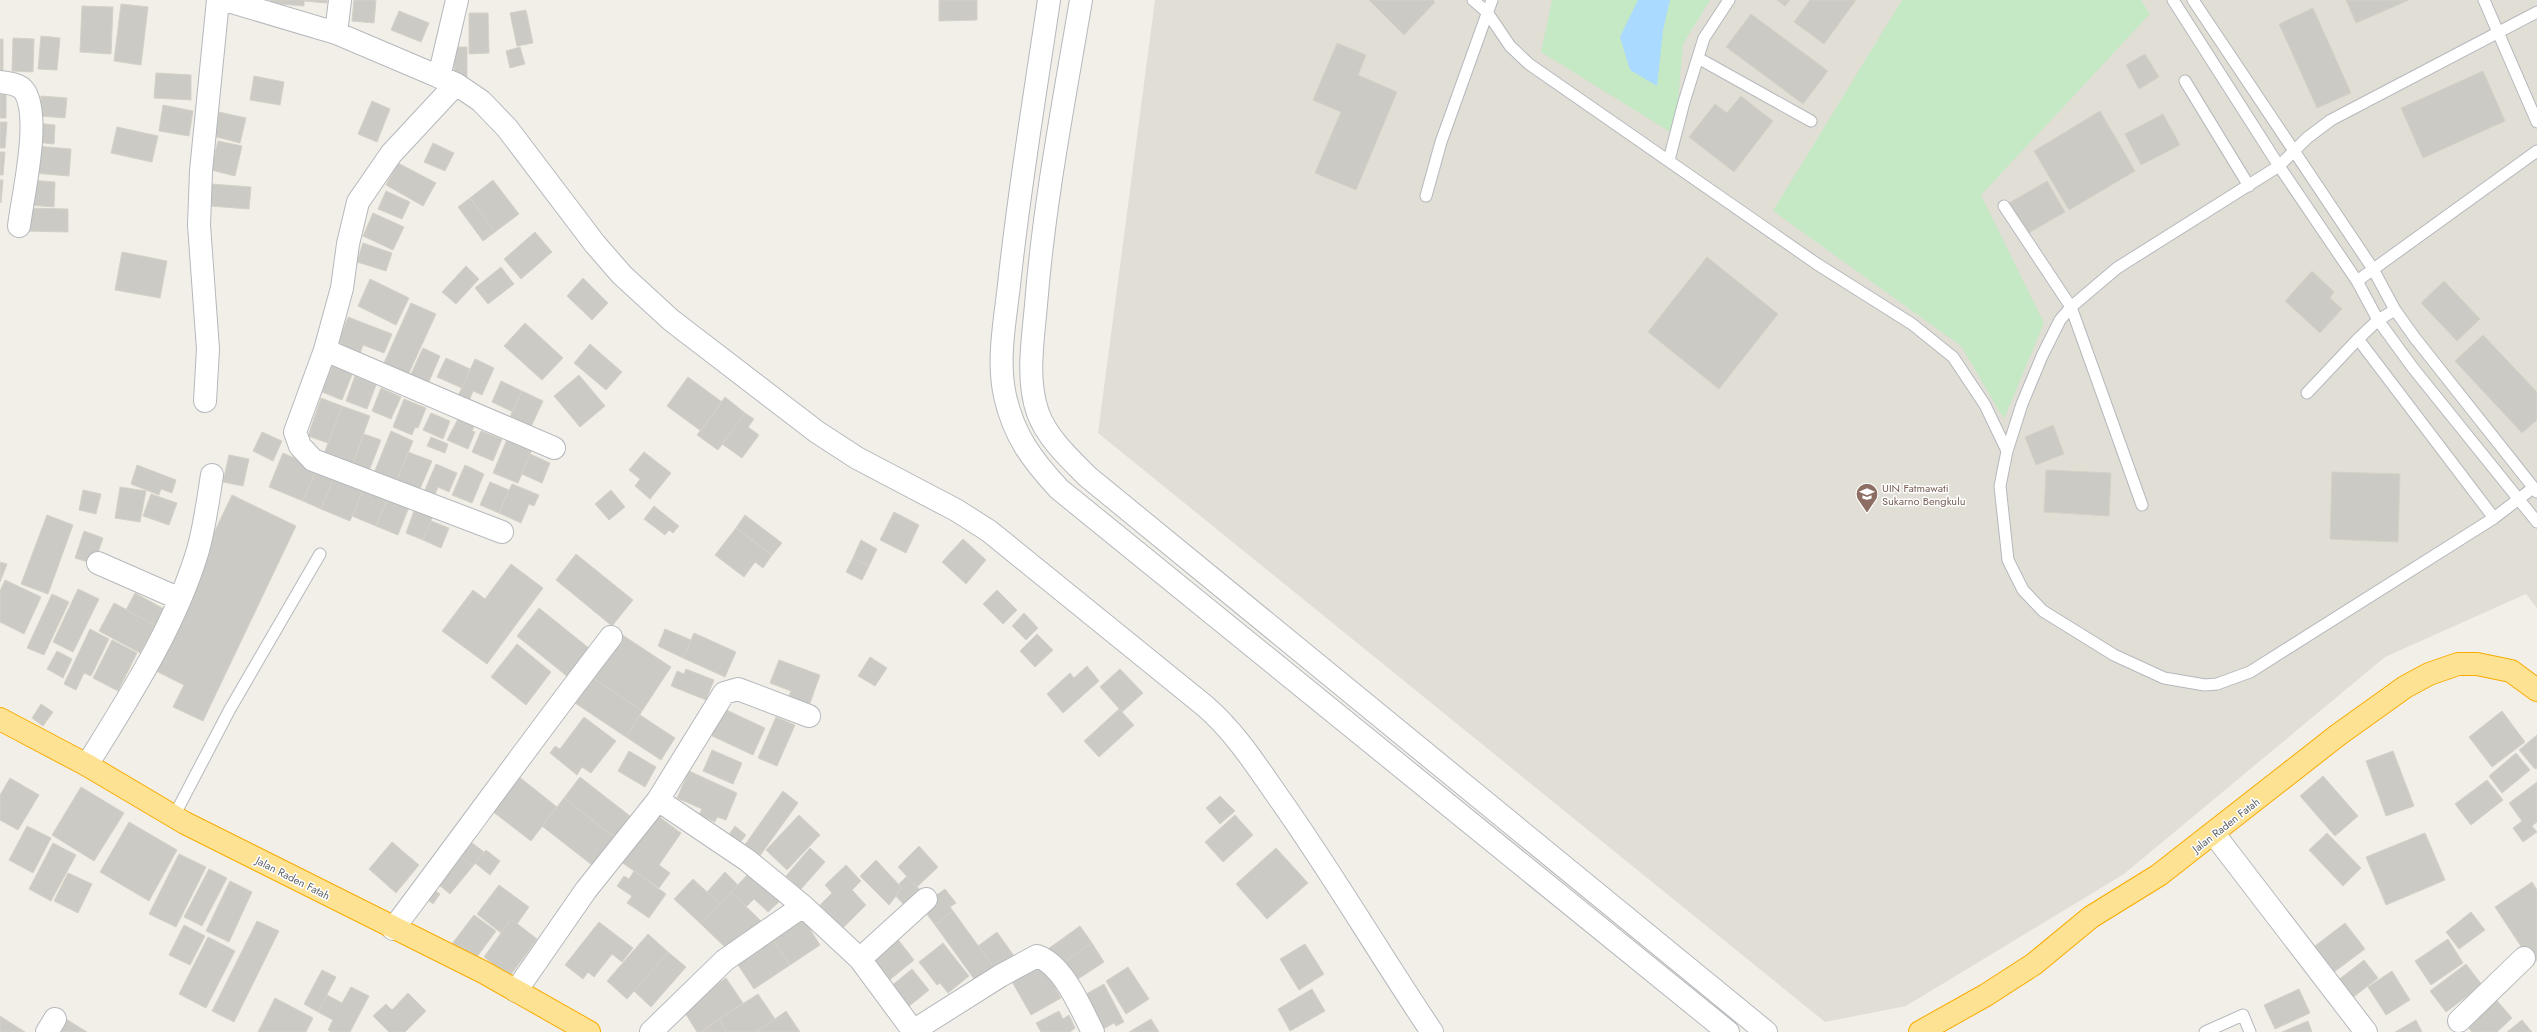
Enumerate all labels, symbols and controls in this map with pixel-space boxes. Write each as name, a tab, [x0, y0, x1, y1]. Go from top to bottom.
place label: UIN Fatmawati Sukarno Bengkulu	[1882, 480, 1965, 509]
school or university icon: UIN Fatmawati Sukarno Bengkulu	[1854, 481, 1880, 514]
street label: Jalan Raden Fatah	[2187, 794, 2263, 858]
street label: Jalan Raden Fatah	[251, 851, 333, 904]

